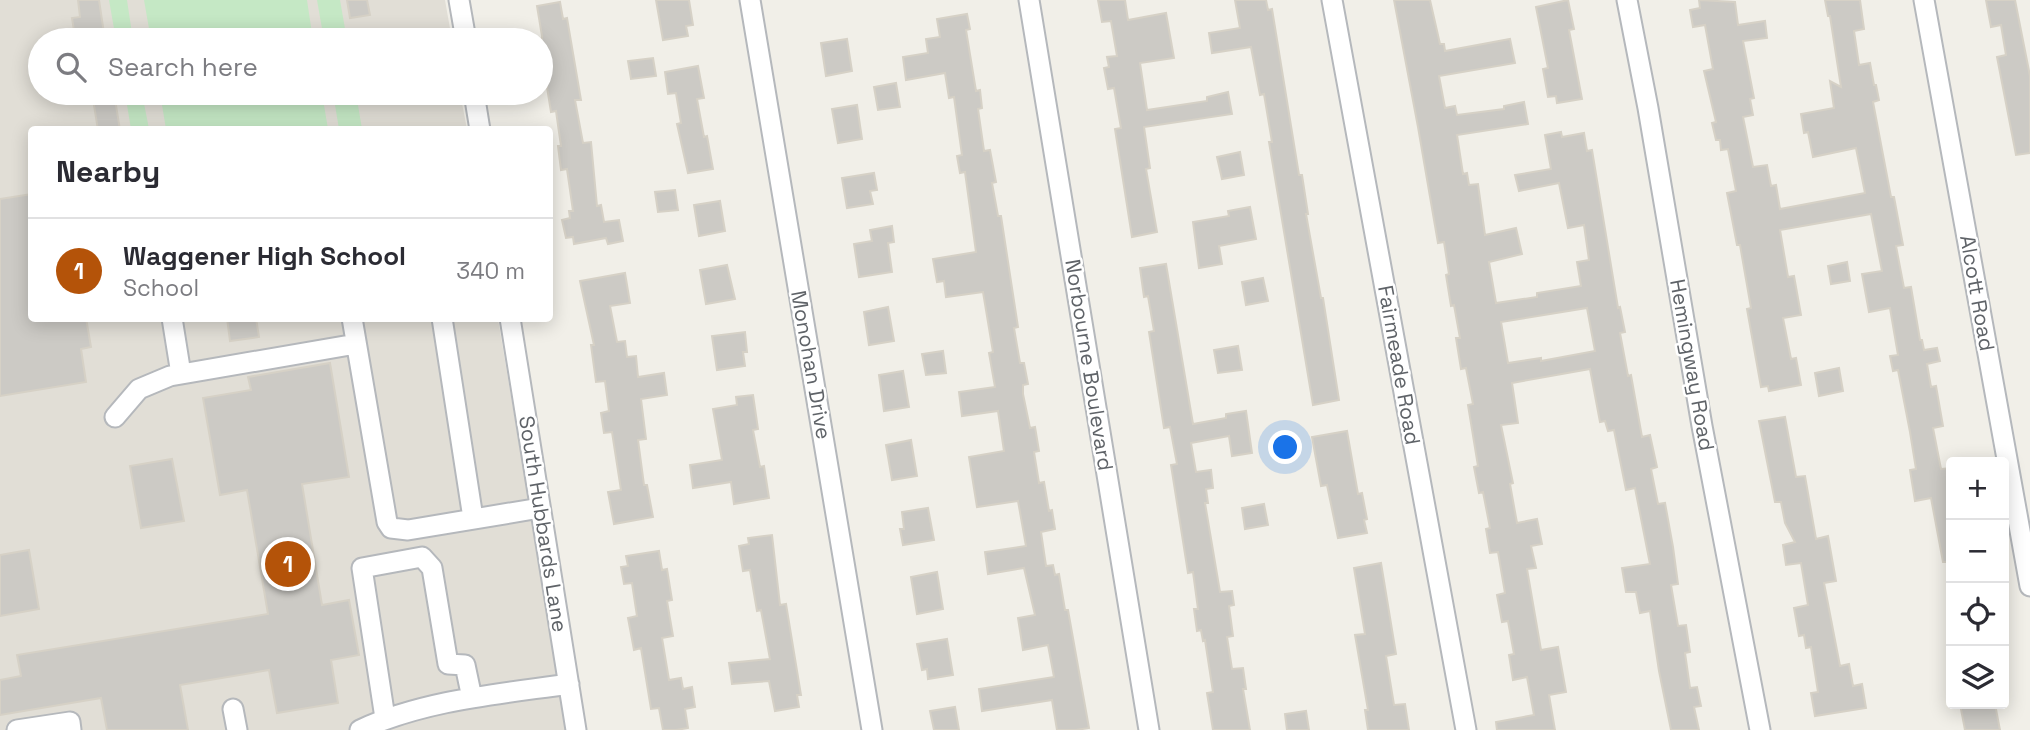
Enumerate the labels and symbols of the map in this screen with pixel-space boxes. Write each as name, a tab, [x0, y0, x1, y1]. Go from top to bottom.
street label: Alcott Road	[1954, 233, 2001, 353]
street label: Norbourne Boulevard	[1059, 257, 1120, 473]
street label: Hemingway Road	[1664, 277, 1721, 453]
street label: Fairmeade Road	[1372, 283, 1427, 447]
street label: Monohan Drive	[785, 288, 838, 441]
street label: South Hubbards Lane	[513, 414, 574, 634]
your location	[1268, 430, 1302, 464]
pin: 1	[265, 538, 311, 590]

